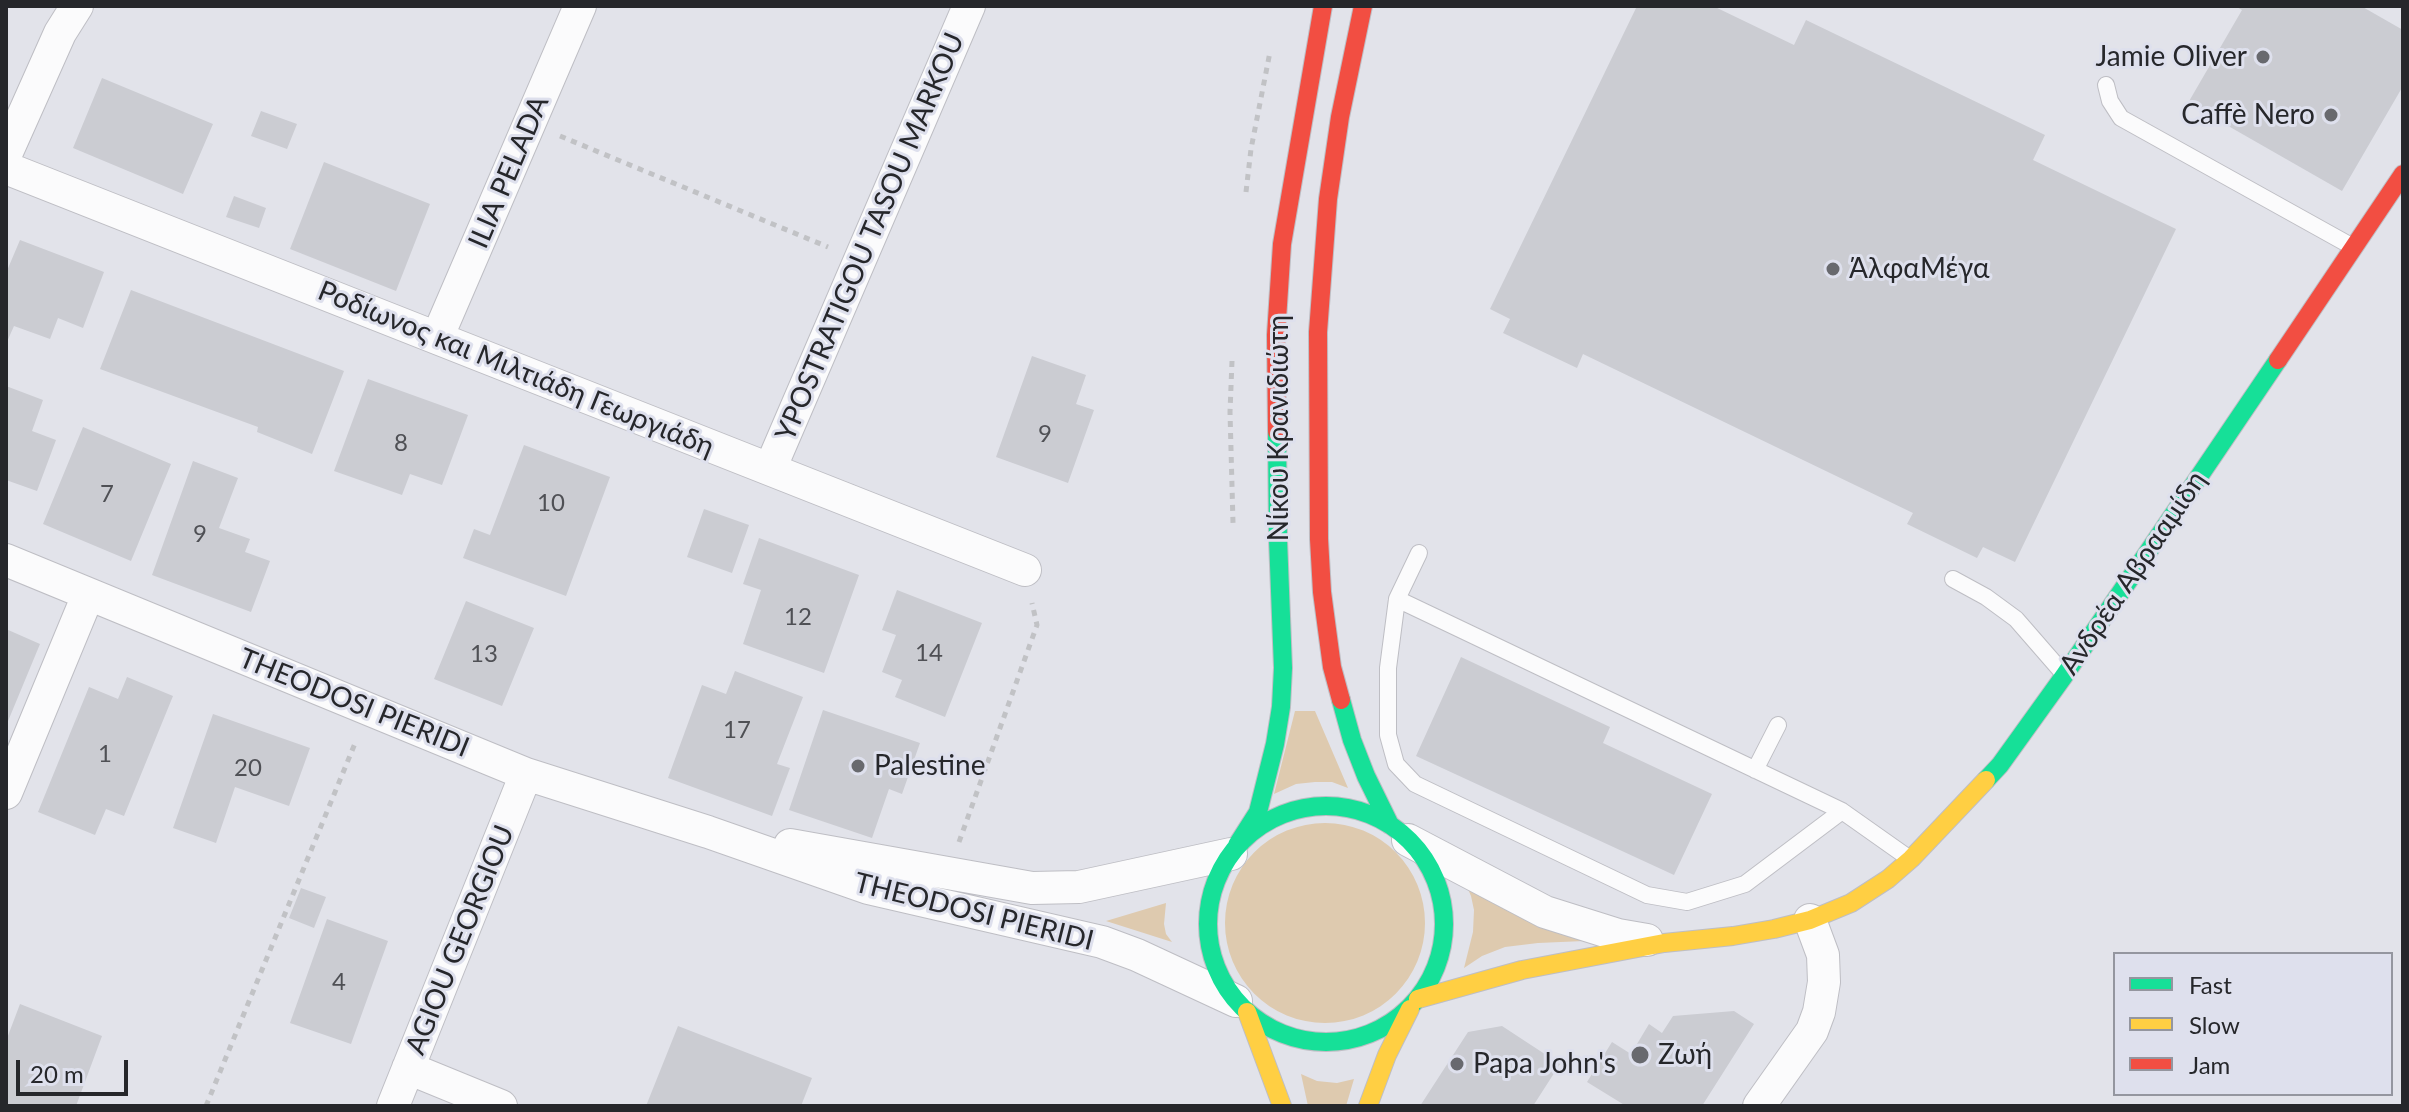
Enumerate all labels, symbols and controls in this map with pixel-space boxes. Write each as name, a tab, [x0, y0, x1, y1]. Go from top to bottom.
street label: YPOSTRATIGOU TASOU MARKOU	[769, 28, 971, 446]
place label: Jamie Oliver	[2096, 40, 2247, 74]
marker: Jamie Oliver	[2254, 48, 2272, 66]
street label: ILIA PELADA	[462, 91, 556, 253]
place label: Caffè Nero	[2181, 98, 2315, 132]
marker: Caffè Nero	[2322, 106, 2340, 124]
place label: ΆλφαΜέγα	[1849, 252, 1990, 286]
marker: ΆλφαΜέγα	[1824, 260, 1842, 278]
street label: Ροδίωνος και Μιλτιάδη Γεωργιάδη	[313, 274, 719, 464]
street label: Νίκου Κρανιδιώτη	[1262, 315, 1296, 541]
house number: 9	[1038, 420, 1052, 448]
house number: 8	[394, 429, 408, 457]
street label: Ανδρέα Αβρααμίδη	[2052, 465, 2214, 681]
house number: 7	[100, 480, 114, 508]
house number: 10	[537, 489, 565, 517]
house number: 9	[193, 520, 207, 548]
house number: 12	[784, 603, 812, 631]
house number: 14	[915, 639, 943, 667]
house number: 13	[470, 640, 498, 668]
street label: THEODOSI PIERIDI	[234, 641, 474, 765]
house number: 17	[723, 716, 751, 744]
house number: 1	[98, 740, 112, 768]
place label: Palestine	[874, 749, 985, 783]
house number: 20	[234, 754, 262, 782]
marker: Palestine	[849, 757, 867, 775]
street label: AGIOU GEORGIOU	[399, 821, 521, 1059]
street label: THEODOSI PIERIDI	[851, 866, 1097, 958]
legend	[2113, 952, 2393, 1096]
house number: 4	[332, 968, 346, 996]
text: Fast	[2189, 970, 2232, 999]
text: Slow	[2189, 1010, 2240, 1039]
place label: Ζωή	[1658, 1038, 1712, 1072]
scale bar	[20, 1044, 132, 1094]
marker: Ζωή	[1629, 1044, 1651, 1066]
place label: Papa John's	[1473, 1047, 1616, 1081]
text: Jam	[2189, 1050, 2230, 1079]
marker: Papa John's	[1448, 1055, 1466, 1073]
text: 20 m	[30, 1059, 84, 1088]

